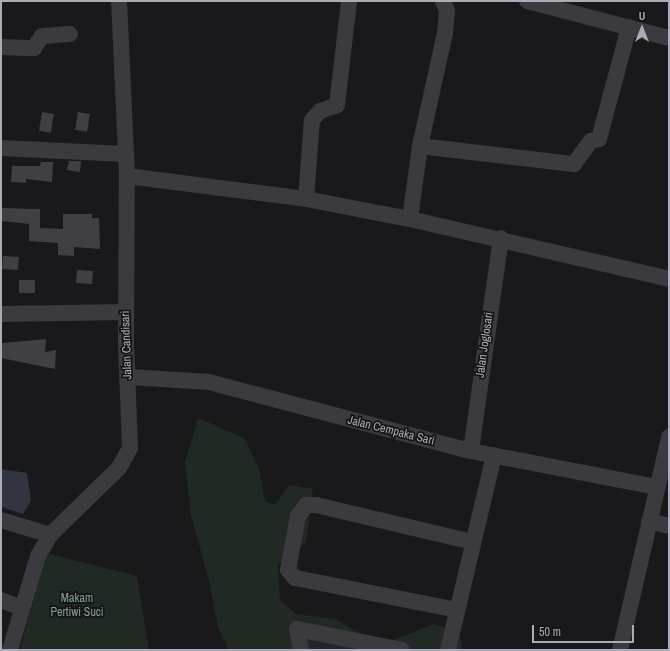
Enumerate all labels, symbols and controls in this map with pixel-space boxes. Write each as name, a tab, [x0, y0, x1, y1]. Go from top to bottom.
north arrow	[622, 8, 662, 48]
text: U	[639, 9, 645, 23]
street label: Jalan Candisari	[119, 310, 135, 380]
street label: Jalan Joglosari	[473, 311, 497, 379]
street label: Jalan Cempaka Sari	[346, 413, 436, 449]
park label: Makam Pertiwi Suci	[50, 592, 104, 620]
scale bar	[534, 617, 636, 643]
text: 50 m	[539, 624, 561, 640]

